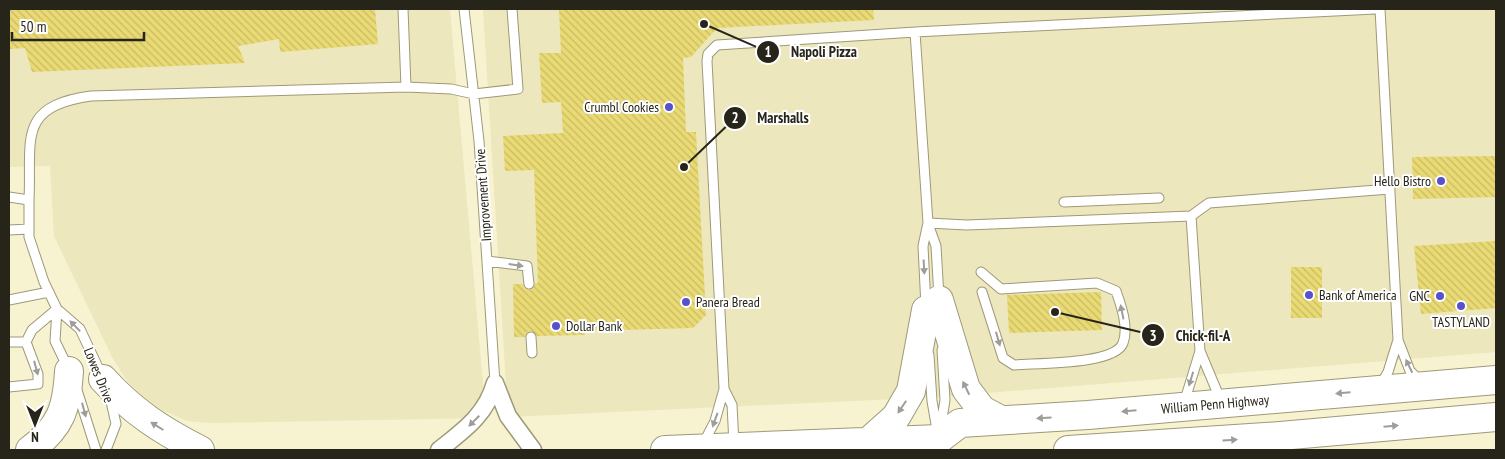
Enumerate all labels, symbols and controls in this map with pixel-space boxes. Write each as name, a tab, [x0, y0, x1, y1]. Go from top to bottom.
scale bar	[12, 10, 145, 42]
text: 50 m	[20, 17, 46, 36]
callout: Napoli Pizza	[756, 37, 867, 67]
text: 1	[764, 42, 772, 61]
text: Napoli Pizza	[791, 42, 857, 61]
place label: Crumbl Cookies	[584, 98, 659, 116]
marker: Crumbl Cookies	[663, 101, 675, 113]
callout: Marshalls	[723, 103, 819, 133]
text: 2	[731, 108, 739, 127]
text: Marshalls	[757, 108, 809, 127]
street label: Improvement Drive	[471, 148, 495, 242]
place label: Hello Bistro	[1374, 172, 1431, 190]
marker: Hello Bistro	[1435, 175, 1447, 187]
one-way arrow	[920, 259, 928, 275]
one-way arrow	[508, 261, 524, 269]
place label: Bank of America	[1319, 286, 1396, 304]
place label: GNC	[1409, 287, 1431, 305]
marker: Bank of America	[1303, 289, 1315, 301]
marker: GNC	[1434, 290, 1446, 302]
place label: Panera Bread	[696, 293, 760, 311]
marker: Panera Bread	[680, 296, 692, 308]
marker: TASTYLAND	[1455, 300, 1467, 312]
one-way arrow	[1118, 303, 1126, 319]
place label: TASTYLAND	[1432, 313, 1490, 331]
place label: Dollar Bank	[566, 317, 623, 335]
one-way arrow	[69, 320, 81, 332]
marker: Dollar Bank	[550, 320, 562, 332]
callout: Chick-fil-A	[1141, 320, 1240, 350]
text: 3	[1149, 326, 1157, 345]
text: Chick-fil-A	[1176, 326, 1231, 345]
one-way arrow	[994, 331, 1002, 346]
street label: Lowes Drive	[80, 345, 118, 406]
one-way arrow	[1405, 359, 1413, 373]
one-way arrow	[32, 361, 40, 376]
one-way arrow	[1187, 371, 1194, 386]
one-way arrow	[962, 381, 970, 395]
street label: William Penn Highway	[1160, 390, 1271, 418]
one-way arrow	[1335, 390, 1351, 398]
north arrow	[10, 399, 60, 449]
one-way arrow	[897, 401, 907, 414]
one-way arrow	[80, 403, 88, 418]
one-way arrow	[1121, 408, 1137, 416]
one-way arrow	[711, 413, 719, 428]
one-way arrow	[1036, 414, 1052, 422]
one-way arrow	[468, 415, 480, 427]
one-way arrow	[151, 422, 164, 431]
one-way arrow	[1384, 422, 1400, 430]
text: N	[31, 428, 39, 446]
one-way arrow	[1222, 435, 1238, 443]

